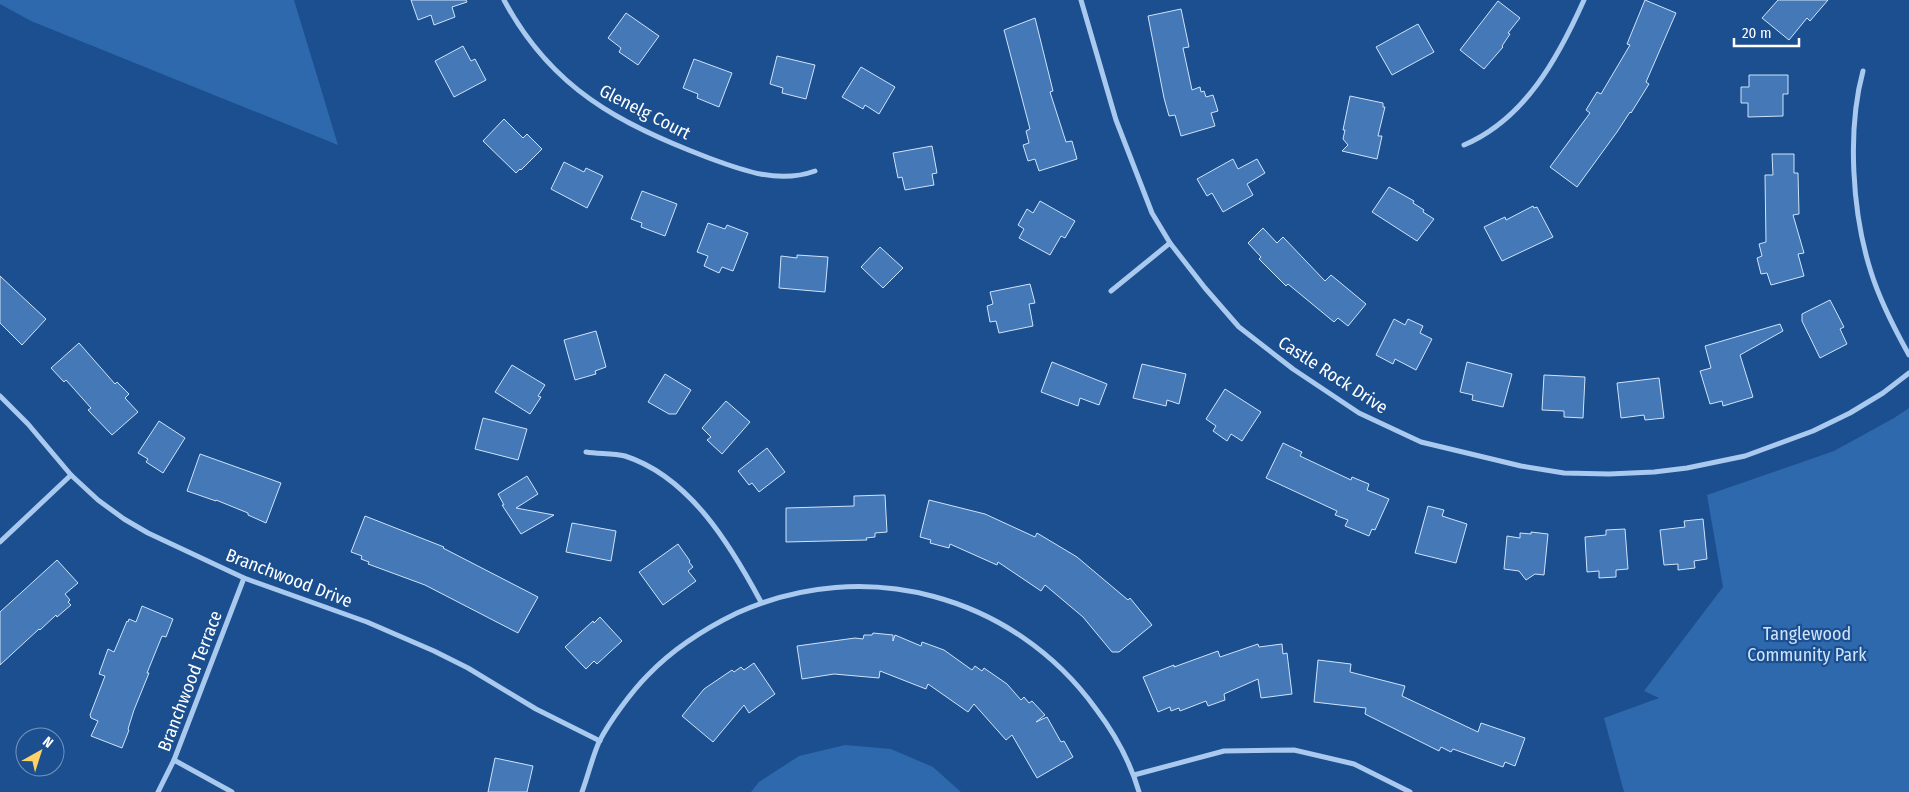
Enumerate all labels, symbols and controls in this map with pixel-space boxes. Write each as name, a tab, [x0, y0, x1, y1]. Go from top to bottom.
scale bar	[1734, 15, 1799, 47]
text: 20 m	[1742, 24, 1772, 42]
street label: Glenelg Court	[596, 80, 694, 144]
street label: Castle Rock Drive	[1274, 331, 1392, 419]
street label: Branchwood Drive	[223, 544, 355, 612]
street label: Branchwood Terrace	[153, 607, 227, 754]
park label: Tanglewood Community Park	[1747, 623, 1867, 666]
north arrow	[15, 727, 65, 777]
text: N	[39, 733, 56, 752]

